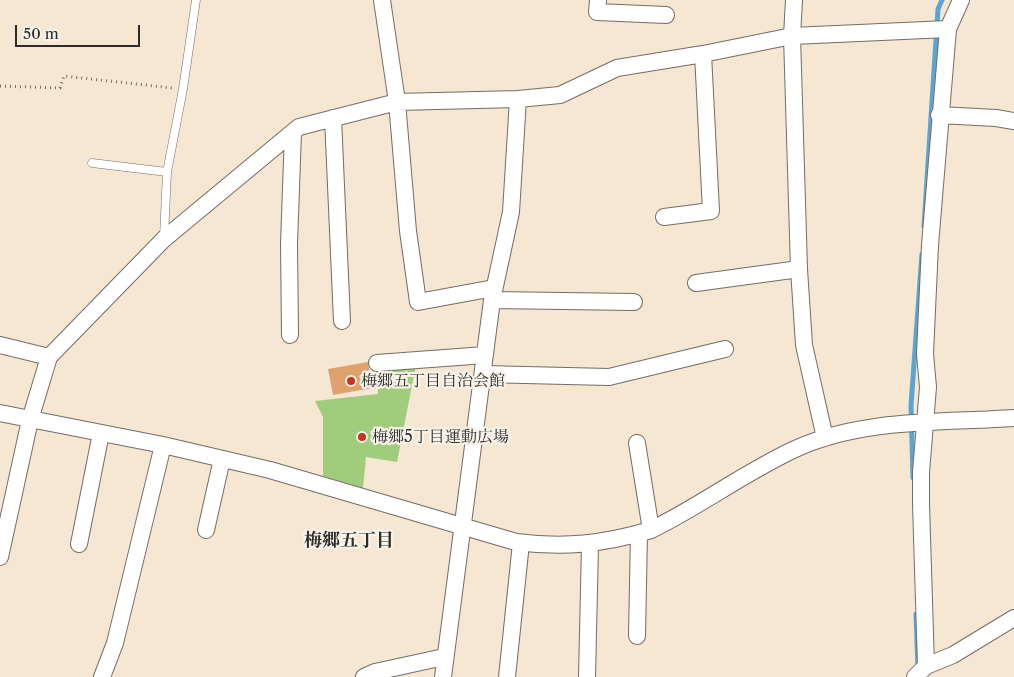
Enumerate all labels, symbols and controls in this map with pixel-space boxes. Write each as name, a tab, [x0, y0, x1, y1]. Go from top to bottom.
scale bar	[18, 15, 142, 47]
text: 50 m	[23, 24, 59, 43]
place label: 梅郷五丁目自治会館	[361, 371, 505, 391]
marker: 梅郷五丁目自治会館	[345, 375, 357, 387]
place label: 梅郷5丁目運動広場	[372, 427, 509, 447]
marker: 梅郷5丁目運動広場	[356, 431, 368, 443]
district label: 梅郷五丁目	[304, 530, 394, 552]

